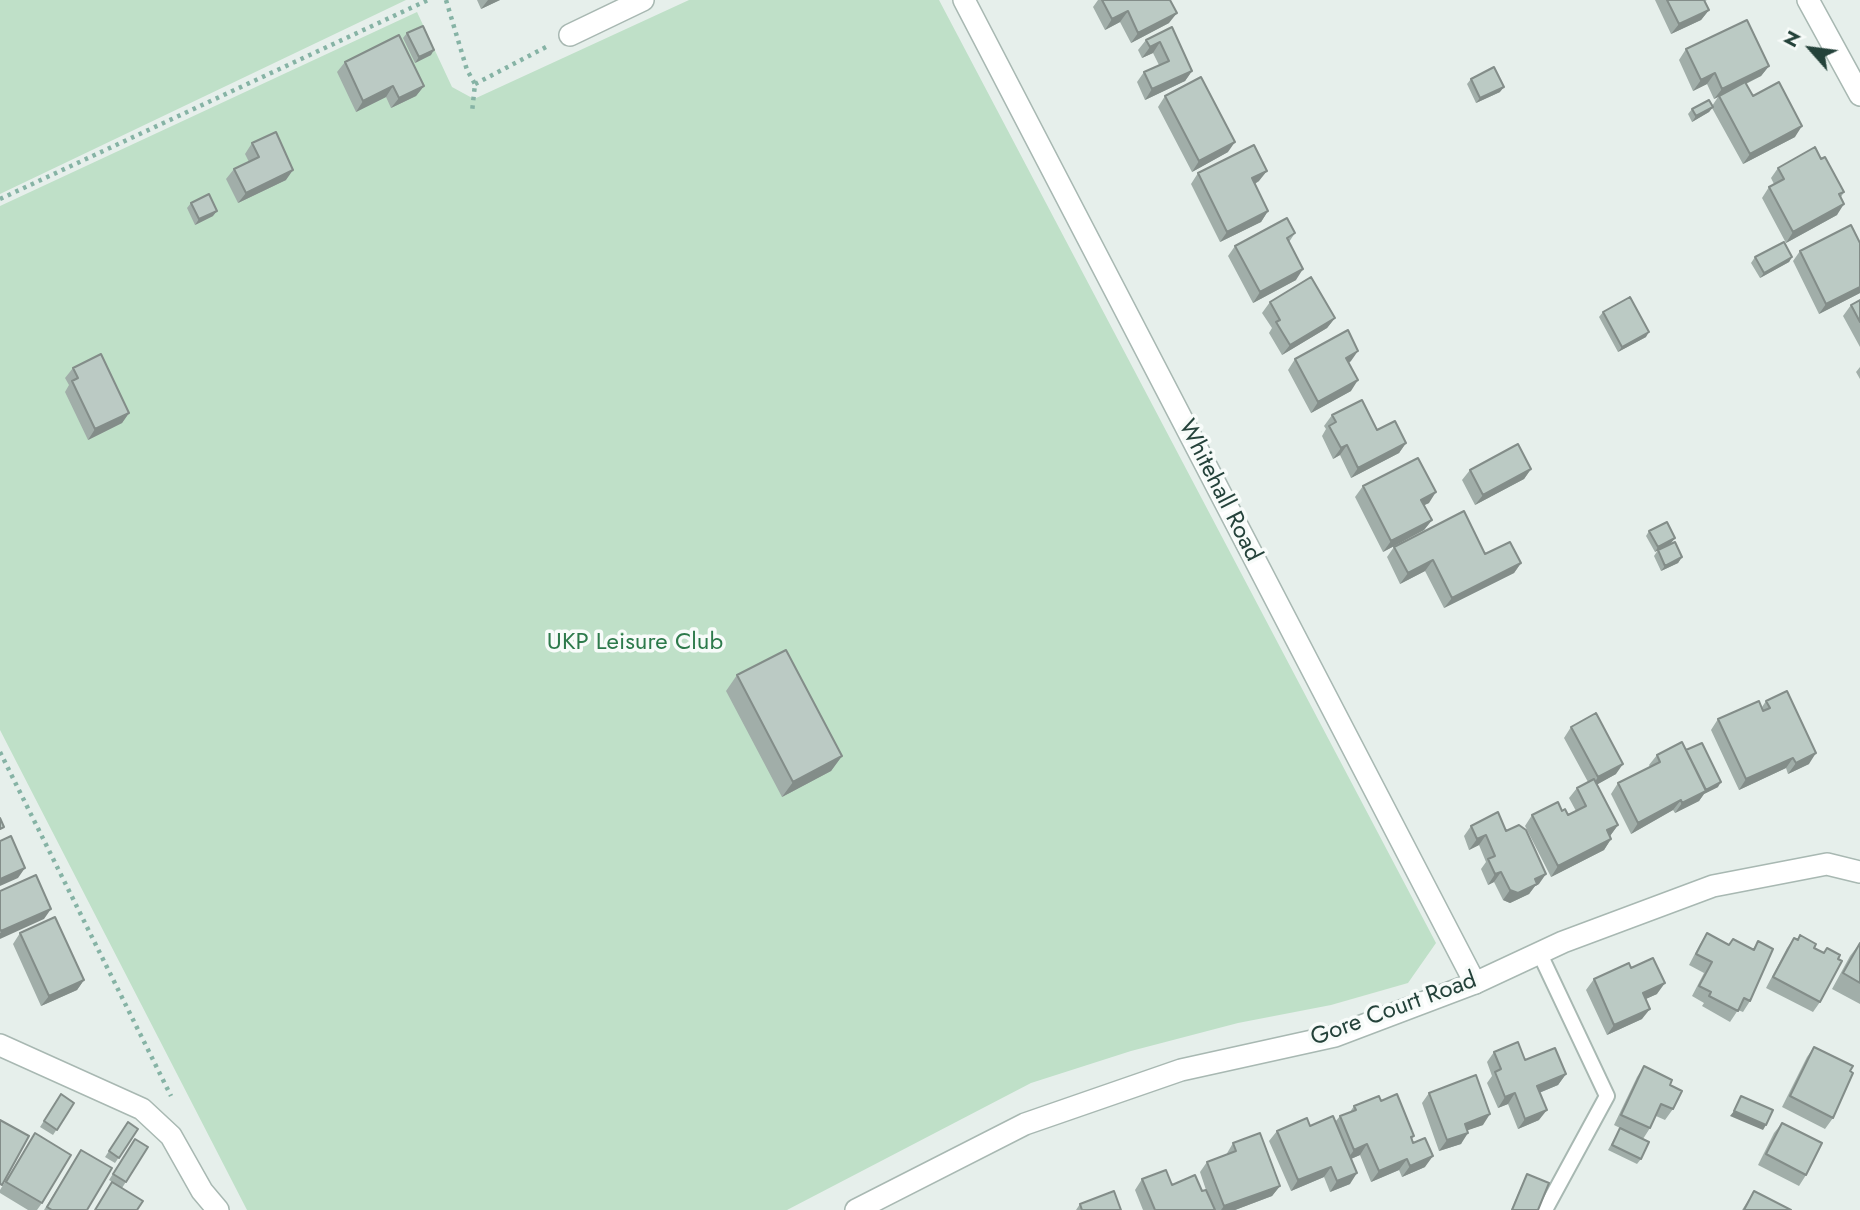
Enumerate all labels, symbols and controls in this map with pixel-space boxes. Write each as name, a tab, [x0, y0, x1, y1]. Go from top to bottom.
north arrow	[1776, 14, 1846, 84]
text: N	[1777, 26, 1807, 52]
street label: Whitehall Road	[1171, 415, 1267, 567]
park label: UKP Leisure Club	[547, 629, 723, 657]
street label: Gore Court Road	[1307, 967, 1481, 1053]

